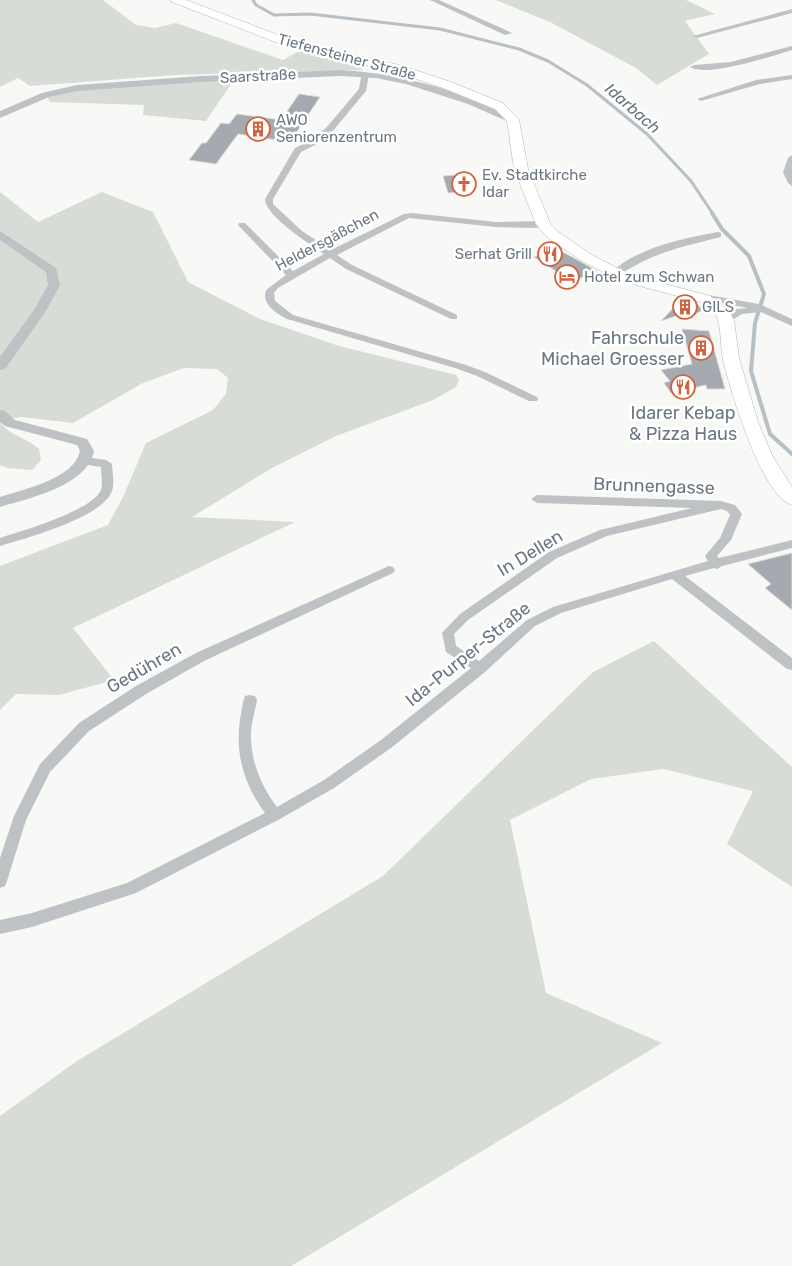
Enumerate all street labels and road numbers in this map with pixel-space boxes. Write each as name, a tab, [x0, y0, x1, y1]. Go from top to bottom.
street label: Tiefensteiner Straße	[276, 30, 418, 84]
street label: Saarstraße	[219, 65, 297, 87]
street label: Heldersgäßchen	[272, 205, 382, 275]
street label: Brunnengasse	[593, 473, 715, 499]
street label: In Dellen	[493, 525, 567, 581]
street label: Ida-Purper-Straße	[401, 597, 535, 711]
street label: Gedühren	[103, 638, 185, 698]

